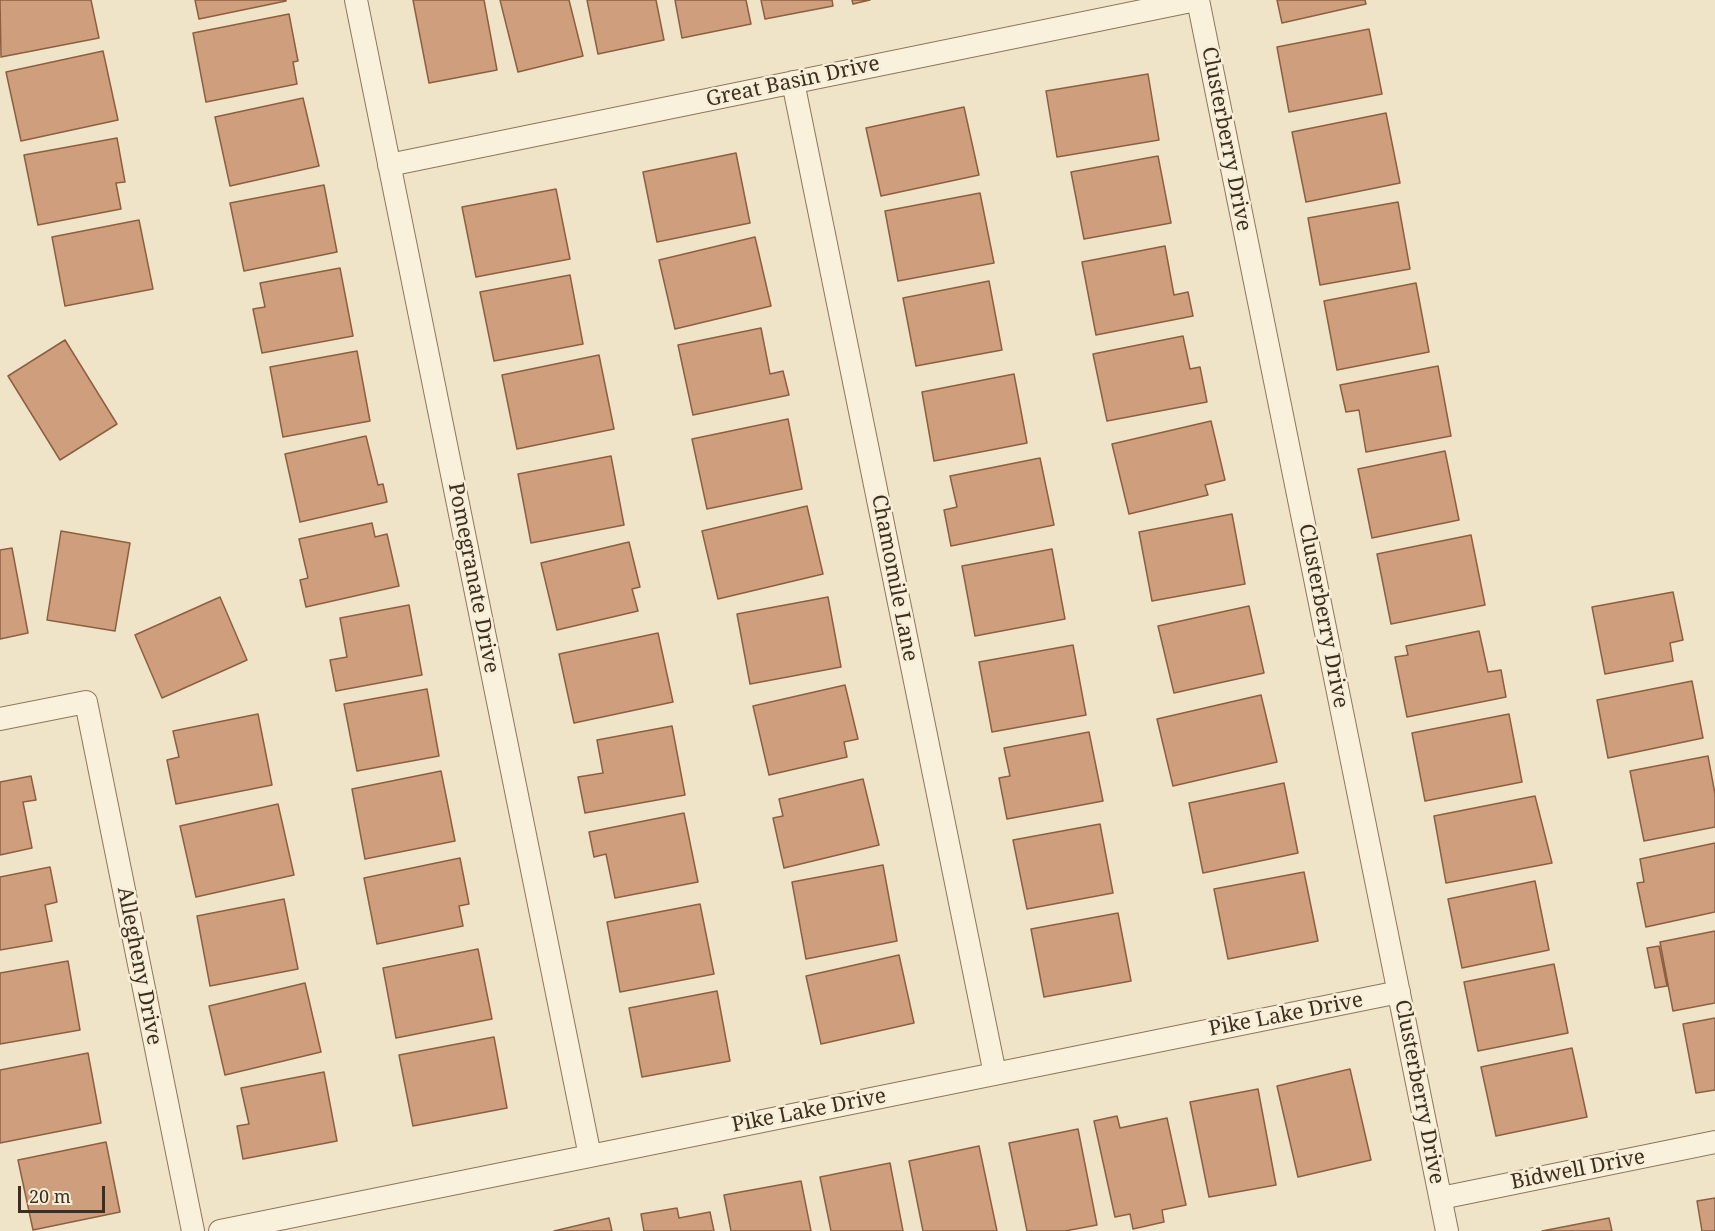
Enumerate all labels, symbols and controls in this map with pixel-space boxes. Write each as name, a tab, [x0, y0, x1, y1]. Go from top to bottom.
street label: Clusterberry Drive	[1196, 45, 1256, 233]
street label: Great Basin Drive	[704, 51, 882, 113]
street label: Pomegranate Drive	[442, 481, 504, 675]
street label: Chamomile Lane	[865, 492, 923, 664]
street label: Clusterberry Drive	[1293, 522, 1353, 710]
street label: Allegheny Drive	[111, 885, 167, 1047]
street label: Pike Lake Drive	[1207, 988, 1365, 1042]
street label: Clusterberry Drive	[1389, 998, 1449, 1186]
street label: Pike Lake Drive	[730, 1084, 888, 1138]
street label: Bidwell Drive	[1509, 1145, 1647, 1195]
scale bar	[21, 1174, 108, 1212]
text: 20 m	[29, 1184, 71, 1208]

